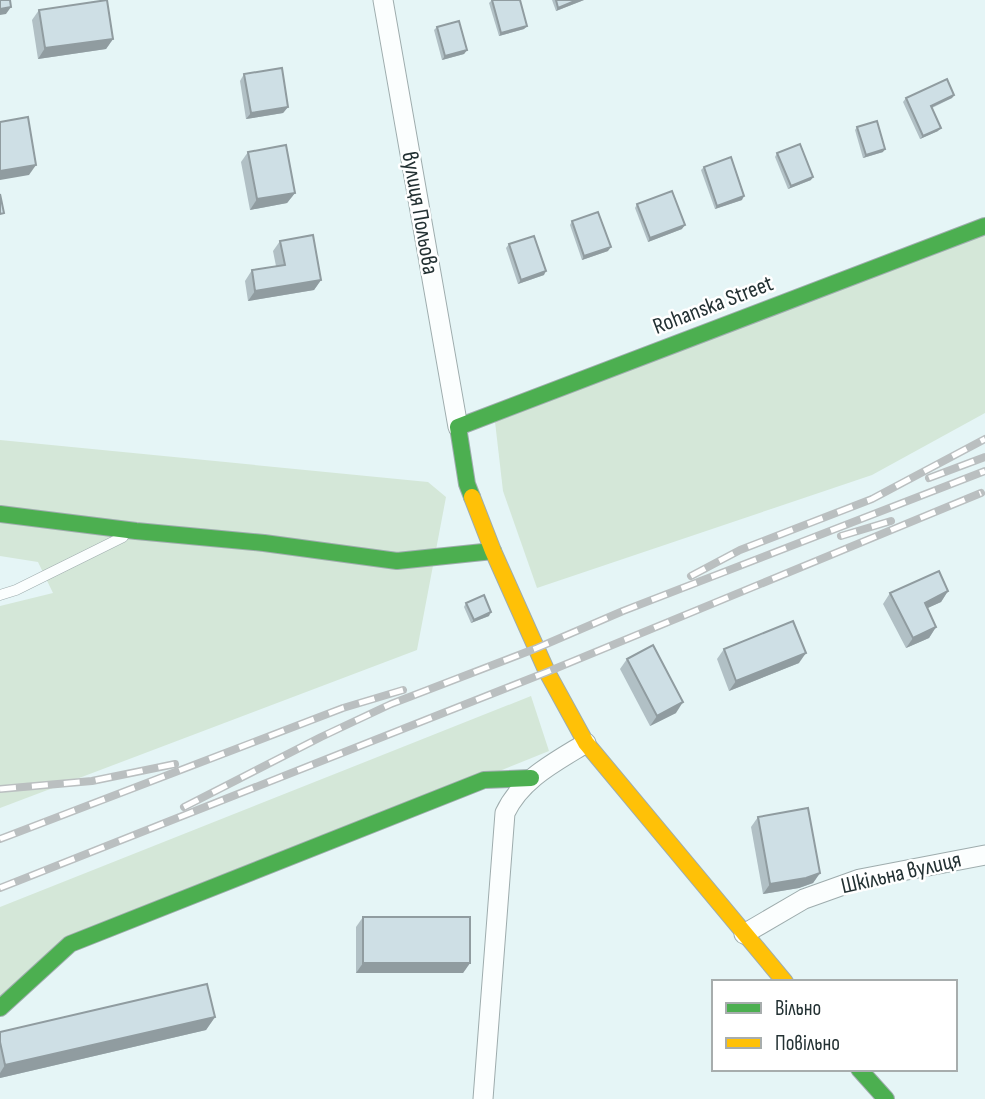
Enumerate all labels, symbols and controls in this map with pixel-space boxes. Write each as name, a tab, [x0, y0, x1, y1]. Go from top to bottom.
street label: вулиця Польова	[395, 149, 445, 277]
street label: Rohanska Street	[649, 269, 777, 341]
street label: Шкільна вулиця	[838, 846, 964, 900]
legend	[712, 980, 957, 1071]
text: Вільно	[775, 996, 821, 1021]
text: Повільно	[775, 1031, 840, 1056]

